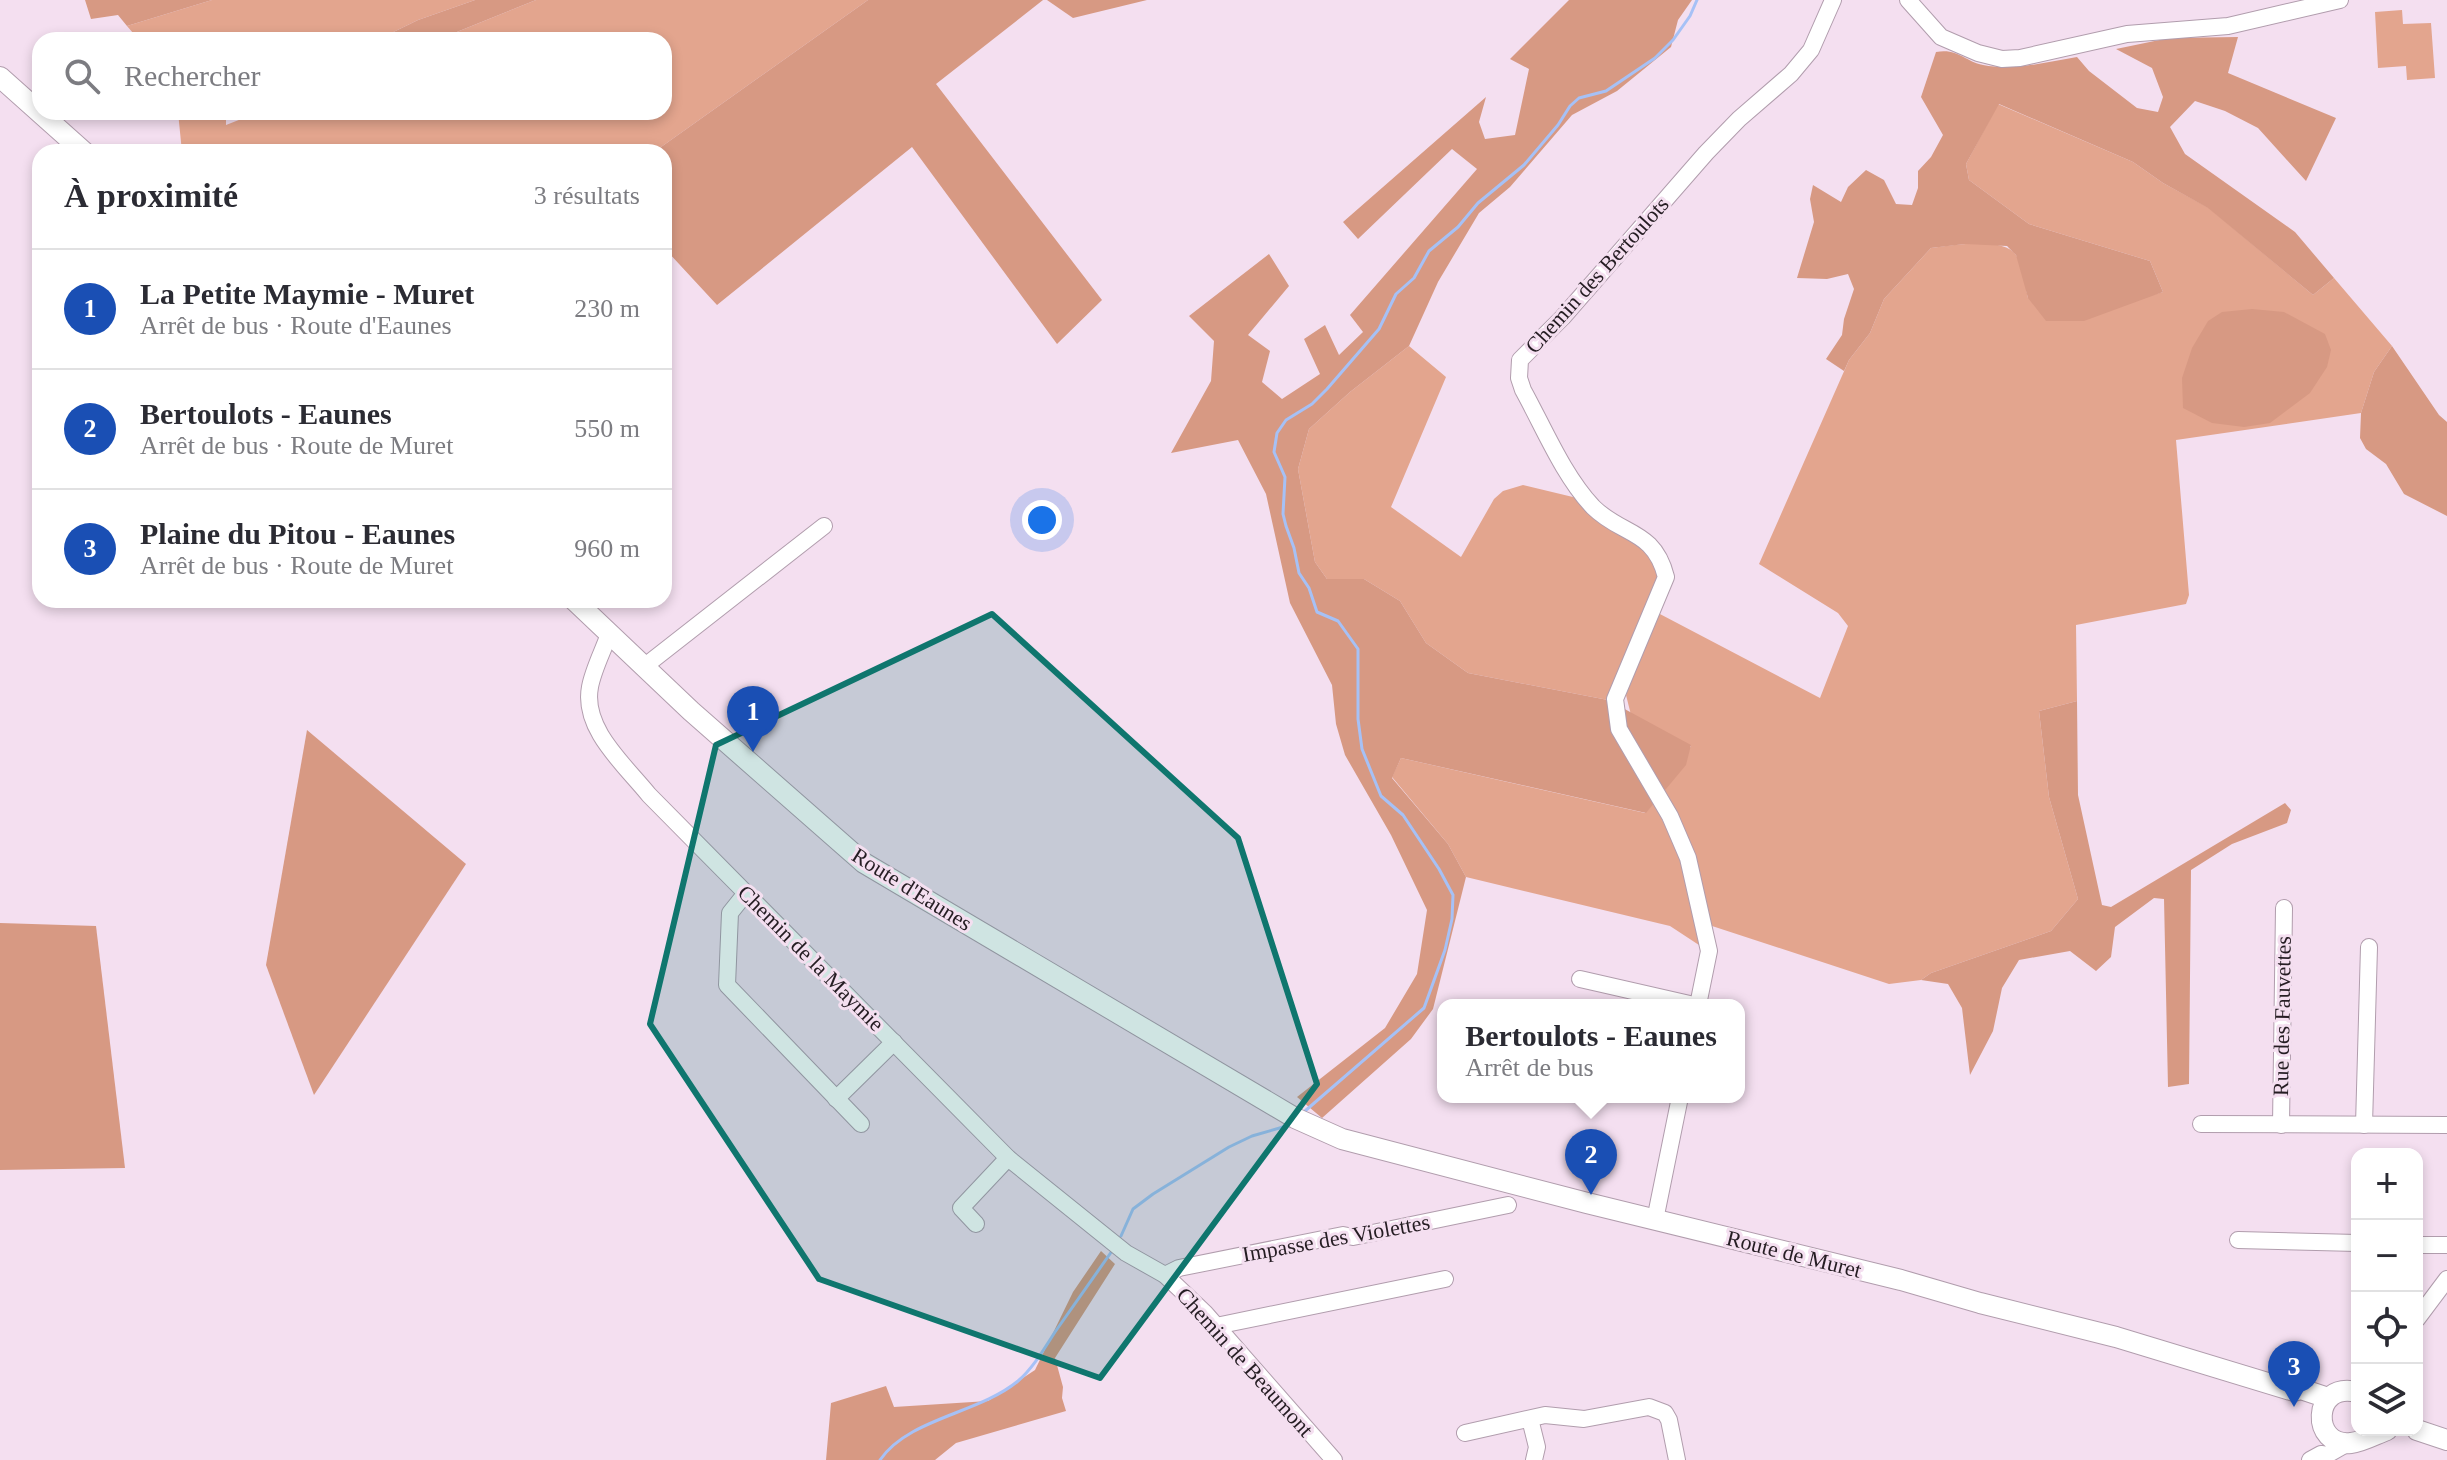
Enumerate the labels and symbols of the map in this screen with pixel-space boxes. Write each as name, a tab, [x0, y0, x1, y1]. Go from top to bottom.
street label: Chemin des Bertoulots	[1520, 192, 1674, 358]
your location	[1022, 500, 1062, 540]
pin: 1	[727, 686, 779, 752]
street label: Route d'Eaunes	[847, 842, 977, 936]
street label: Chemin de la Maymie	[733, 880, 889, 1036]
street label: Rue des Fauvettes	[2268, 936, 2296, 1096]
pin: 2	[1565, 1129, 1617, 1195]
street label: Impasse des Violettes	[1240, 1209, 1432, 1267]
street label: Route de Muret	[1724, 1225, 1864, 1283]
street label: Chemin de Beaumont	[1172, 1282, 1318, 1442]
pin: 3	[2268, 1341, 2320, 1407]

